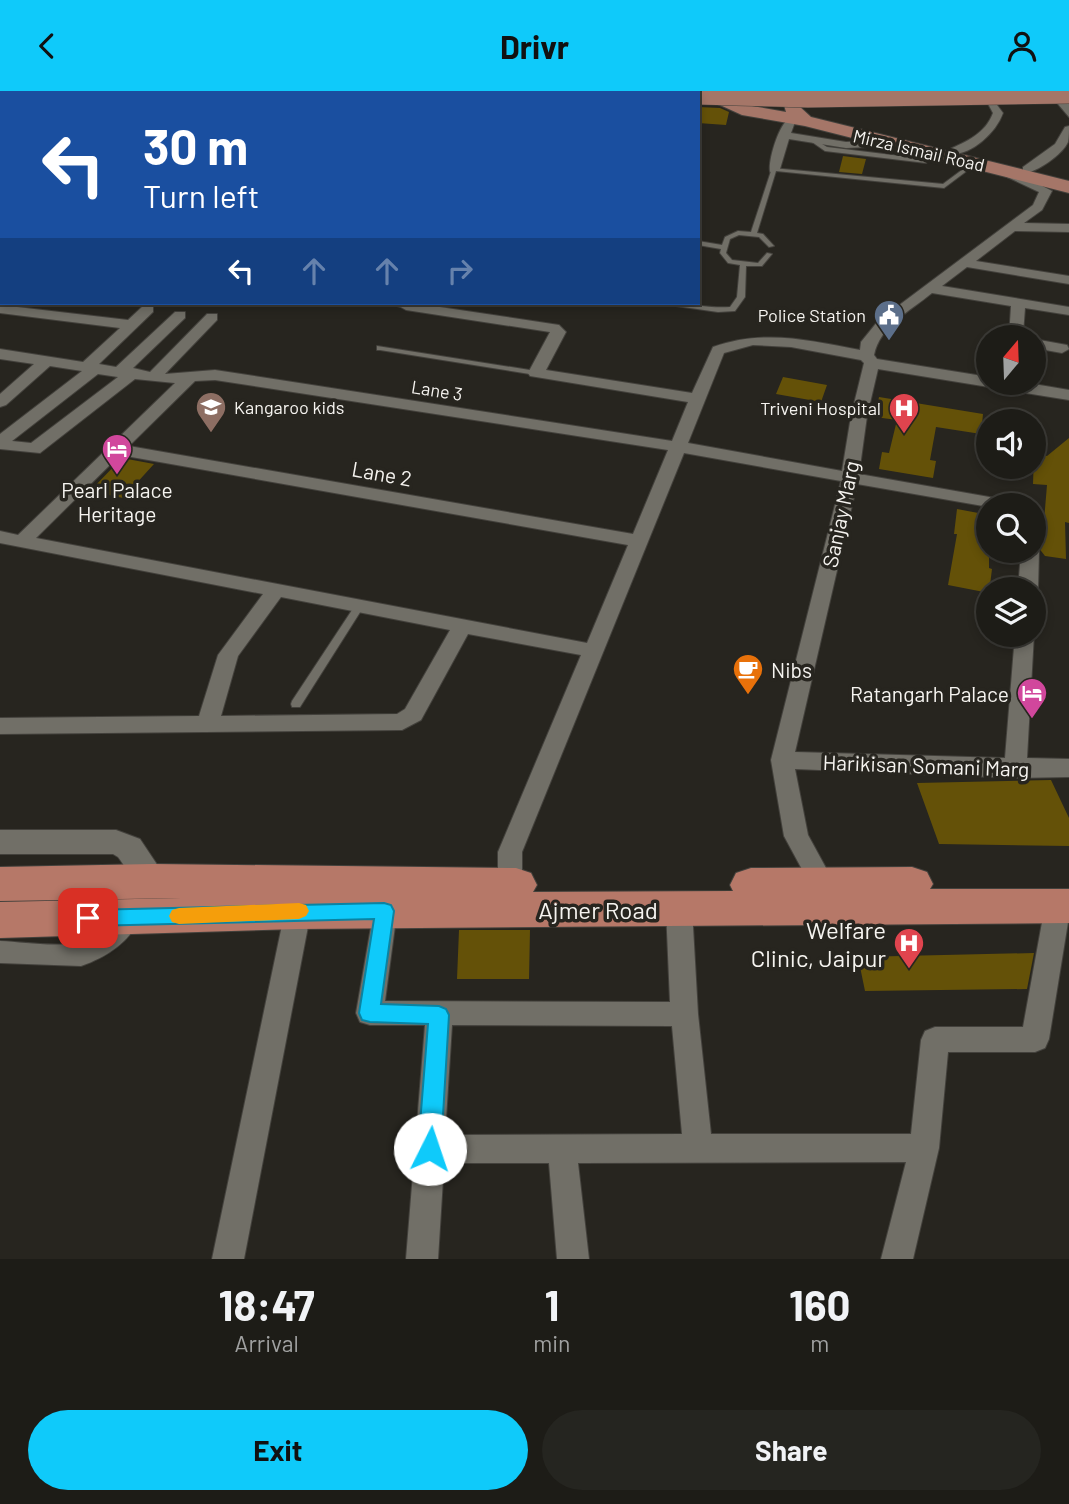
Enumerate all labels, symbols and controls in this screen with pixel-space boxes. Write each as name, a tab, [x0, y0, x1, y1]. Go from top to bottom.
icon: back	[28, 27, 66, 65]
text: Drivr	[500, 27, 569, 65]
icon: person	[1003, 27, 1041, 65]
text: 30 m	[143, 116, 248, 175]
icon: left	[28, 119, 119, 210]
street label: Mirza Ismail Road	[851, 124, 987, 176]
text: Turn left	[143, 176, 260, 214]
icon: left	[222, 252, 260, 290]
icon: ahead	[295, 252, 333, 290]
icon: ahead	[368, 252, 406, 290]
icon: right	[441, 252, 479, 290]
public building icon: Police Station	[872, 298, 906, 342]
place label: Police Station	[758, 304, 866, 326]
north arrow	[976, 325, 1046, 395]
map controls	[976, 325, 1046, 647]
street label: Lane 3	[410, 375, 464, 405]
school or university icon: Kangaroo kids	[194, 390, 228, 434]
hospital icon: Triveni Hospital	[887, 391, 921, 435]
place label: Kangaroo kids	[234, 396, 345, 418]
place label: Triveni Hospital	[760, 397, 881, 419]
button: sound	[976, 409, 1046, 479]
hotel icon: Pearl Palace Heritage	[100, 432, 134, 476]
street label: Lane 2	[350, 455, 414, 491]
street label: Sanjay Marg	[817, 458, 863, 570]
place label: Pearl Palace Heritage	[61, 477, 173, 526]
button: search	[976, 493, 1046, 563]
button: layers	[976, 577, 1046, 647]
cafe icon: Nibs	[731, 652, 765, 696]
place label: Nibs	[771, 657, 812, 682]
hotel icon: Ratangarh Palace	[1015, 676, 1049, 720]
place label: Ratangarh Palace	[850, 681, 1009, 706]
street label: Harikisan Somani Marg	[822, 749, 1030, 781]
pin	[58, 888, 118, 948]
street label: Ajmer Road	[538, 895, 658, 924]
icon: arrive	[69, 899, 107, 937]
place label: Welfare Clinic, Jaipur	[751, 915, 886, 972]
hospital icon: Welfare Clinic, Jaipur	[892, 926, 926, 970]
position arrow	[393, 1112, 467, 1186]
text: 18:47	[219, 1279, 315, 1329]
text: 1	[544, 1279, 559, 1329]
text: 160	[789, 1279, 850, 1329]
text: Arrival	[234, 1329, 299, 1357]
text: min	[533, 1329, 571, 1357]
text: m	[810, 1329, 829, 1357]
button: Exit	[28, 1410, 528, 1490]
button: Share	[542, 1410, 1041, 1490]

